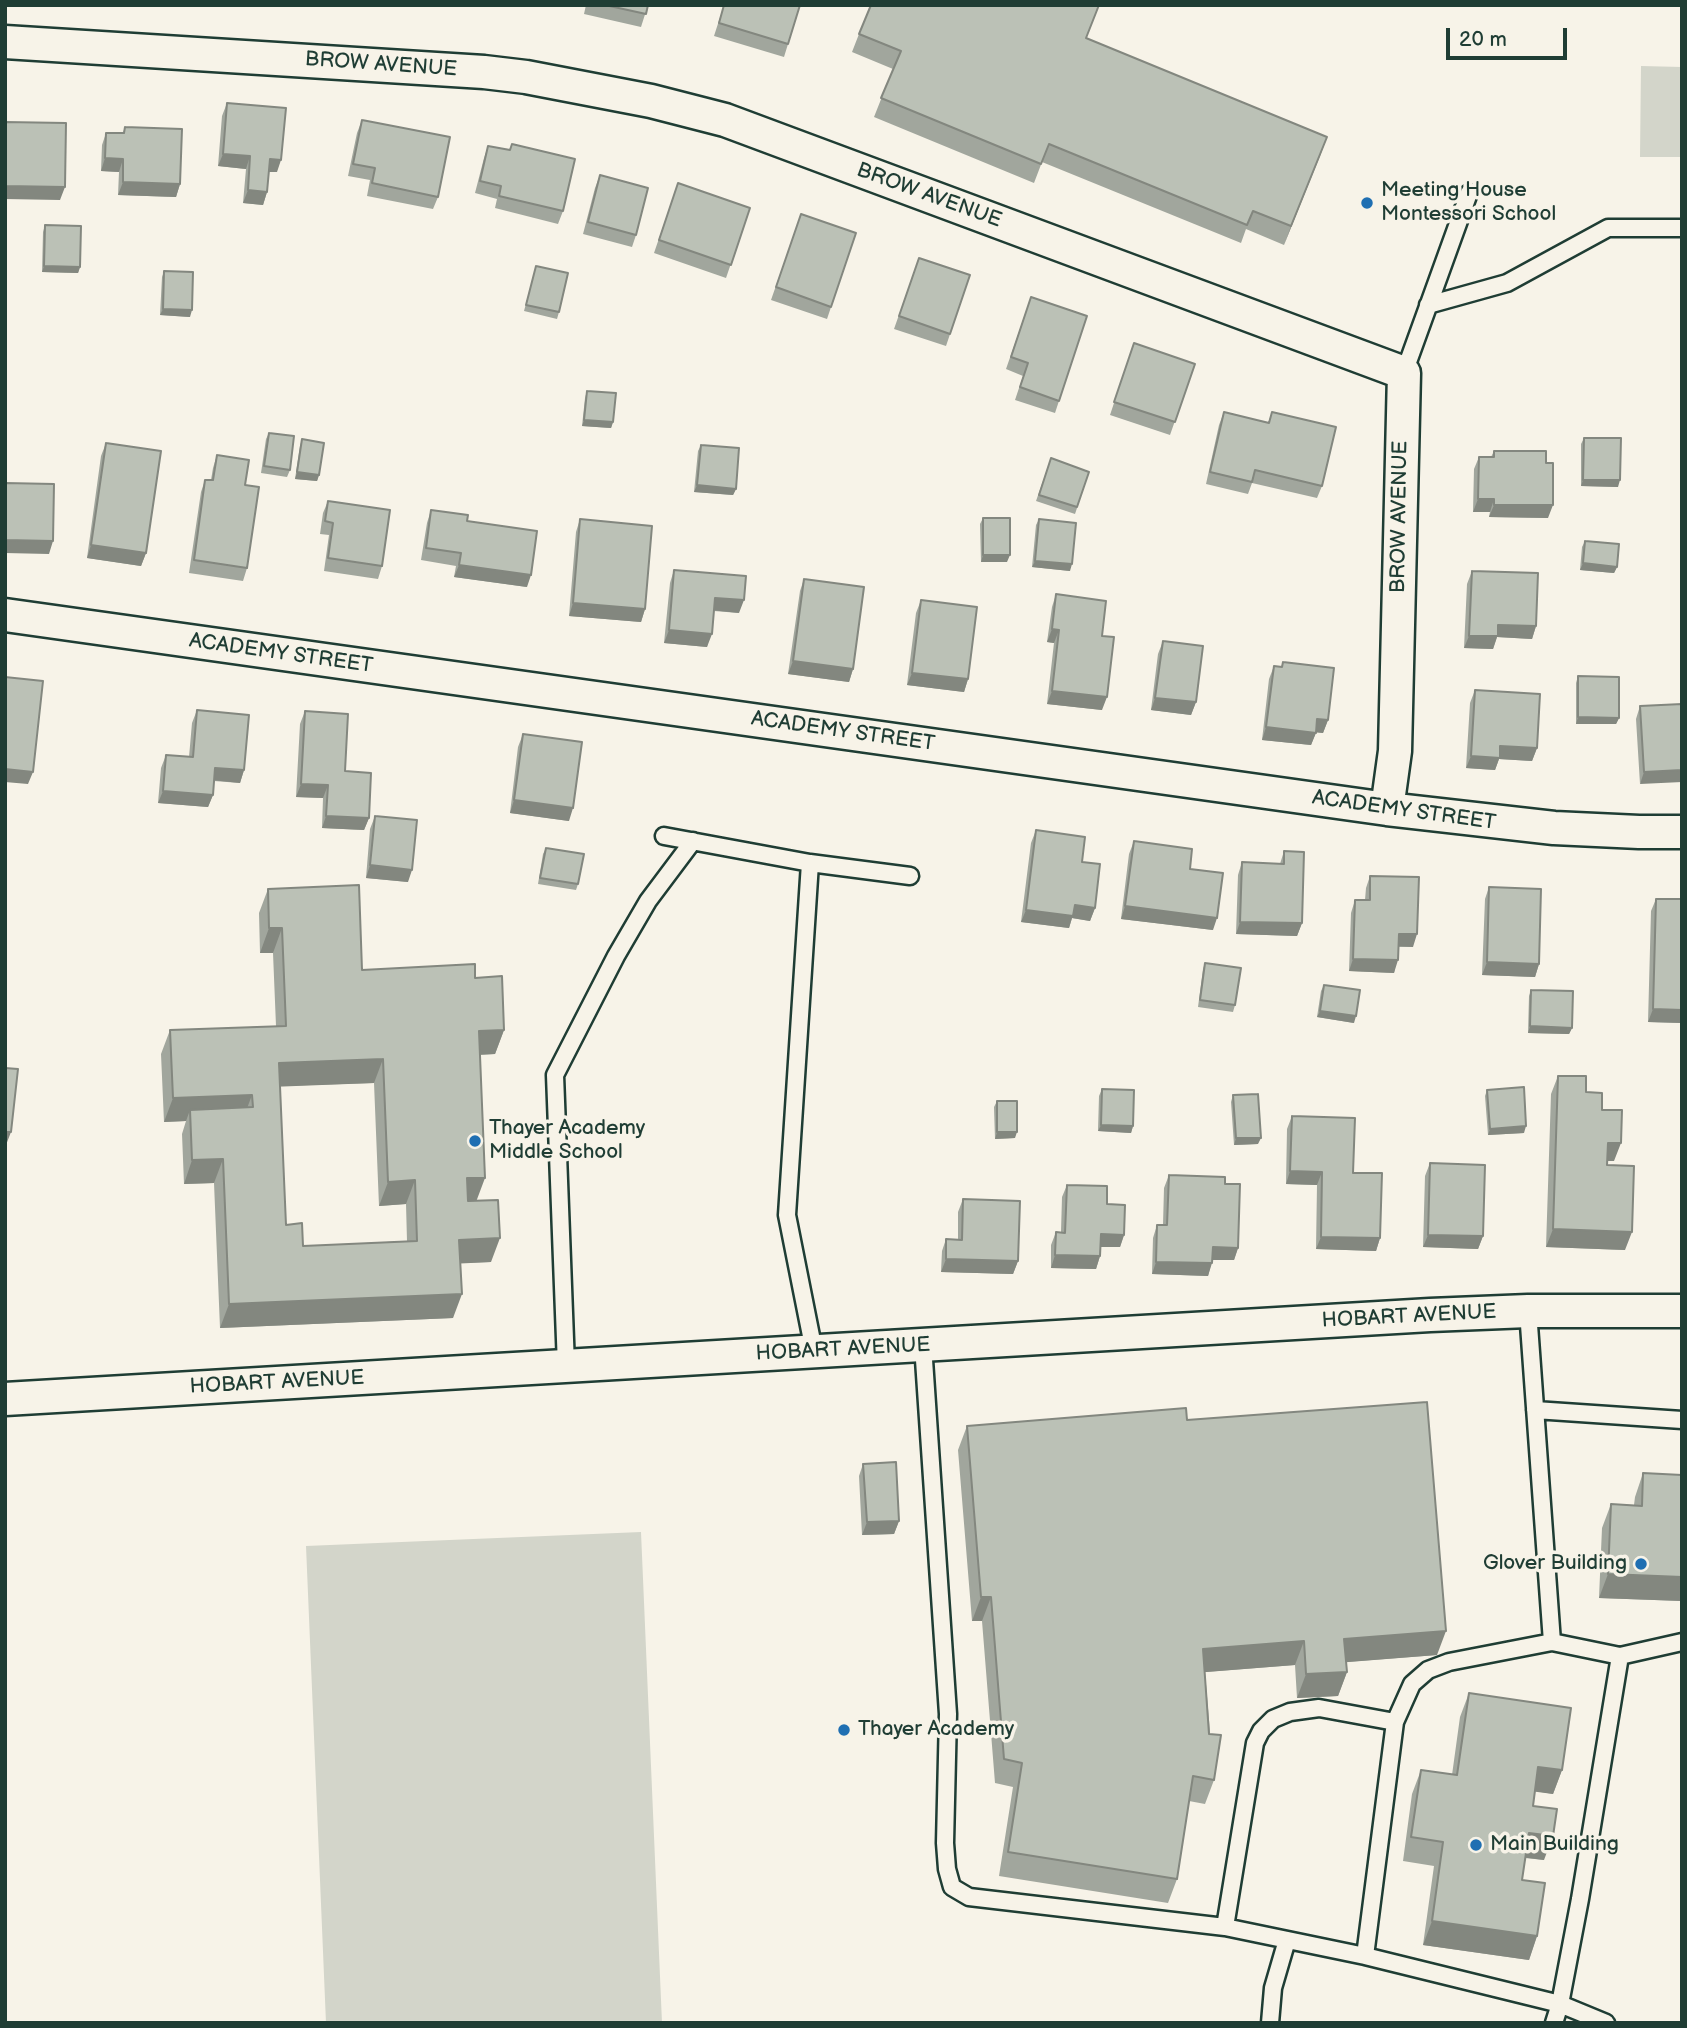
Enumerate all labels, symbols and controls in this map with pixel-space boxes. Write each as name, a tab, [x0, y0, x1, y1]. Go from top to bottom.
scale bar	[1449, 14, 1570, 58]
text: 20 m	[1459, 27, 1507, 52]
street label: BROW AVENUE	[304, 47, 458, 83]
street label: BROW AVENUE	[853, 158, 1005, 234]
place label: Meeting House Montessori School	[1381, 178, 1556, 228]
marker: Meeting House Montessori School	[1359, 195, 1375, 211]
street label: BROW AVENUE	[1386, 441, 1414, 593]
street label: ACADEMY STREET	[187, 629, 375, 679]
street label: ACADEMY STREET	[749, 707, 937, 757]
street label: ACADEMY STREET	[1310, 786, 1498, 836]
place label: Thayer Academy Middle School	[489, 1116, 645, 1166]
marker: Thayer Academy Middle School	[467, 1133, 483, 1149]
street label: HOBART AVENUE	[1321, 1300, 1497, 1334]
street label: HOBART AVENUE	[755, 1333, 931, 1367]
street label: HOBART AVENUE	[189, 1366, 365, 1400]
place label: Glover Building	[1483, 1551, 1627, 1577]
marker: Glover Building	[1633, 1556, 1649, 1572]
place label: Thayer Academy	[858, 1717, 1014, 1743]
marker: Thayer Academy	[836, 1722, 852, 1738]
place label: Main Building	[1490, 1832, 1619, 1858]
marker: Main Building	[1468, 1837, 1484, 1853]

